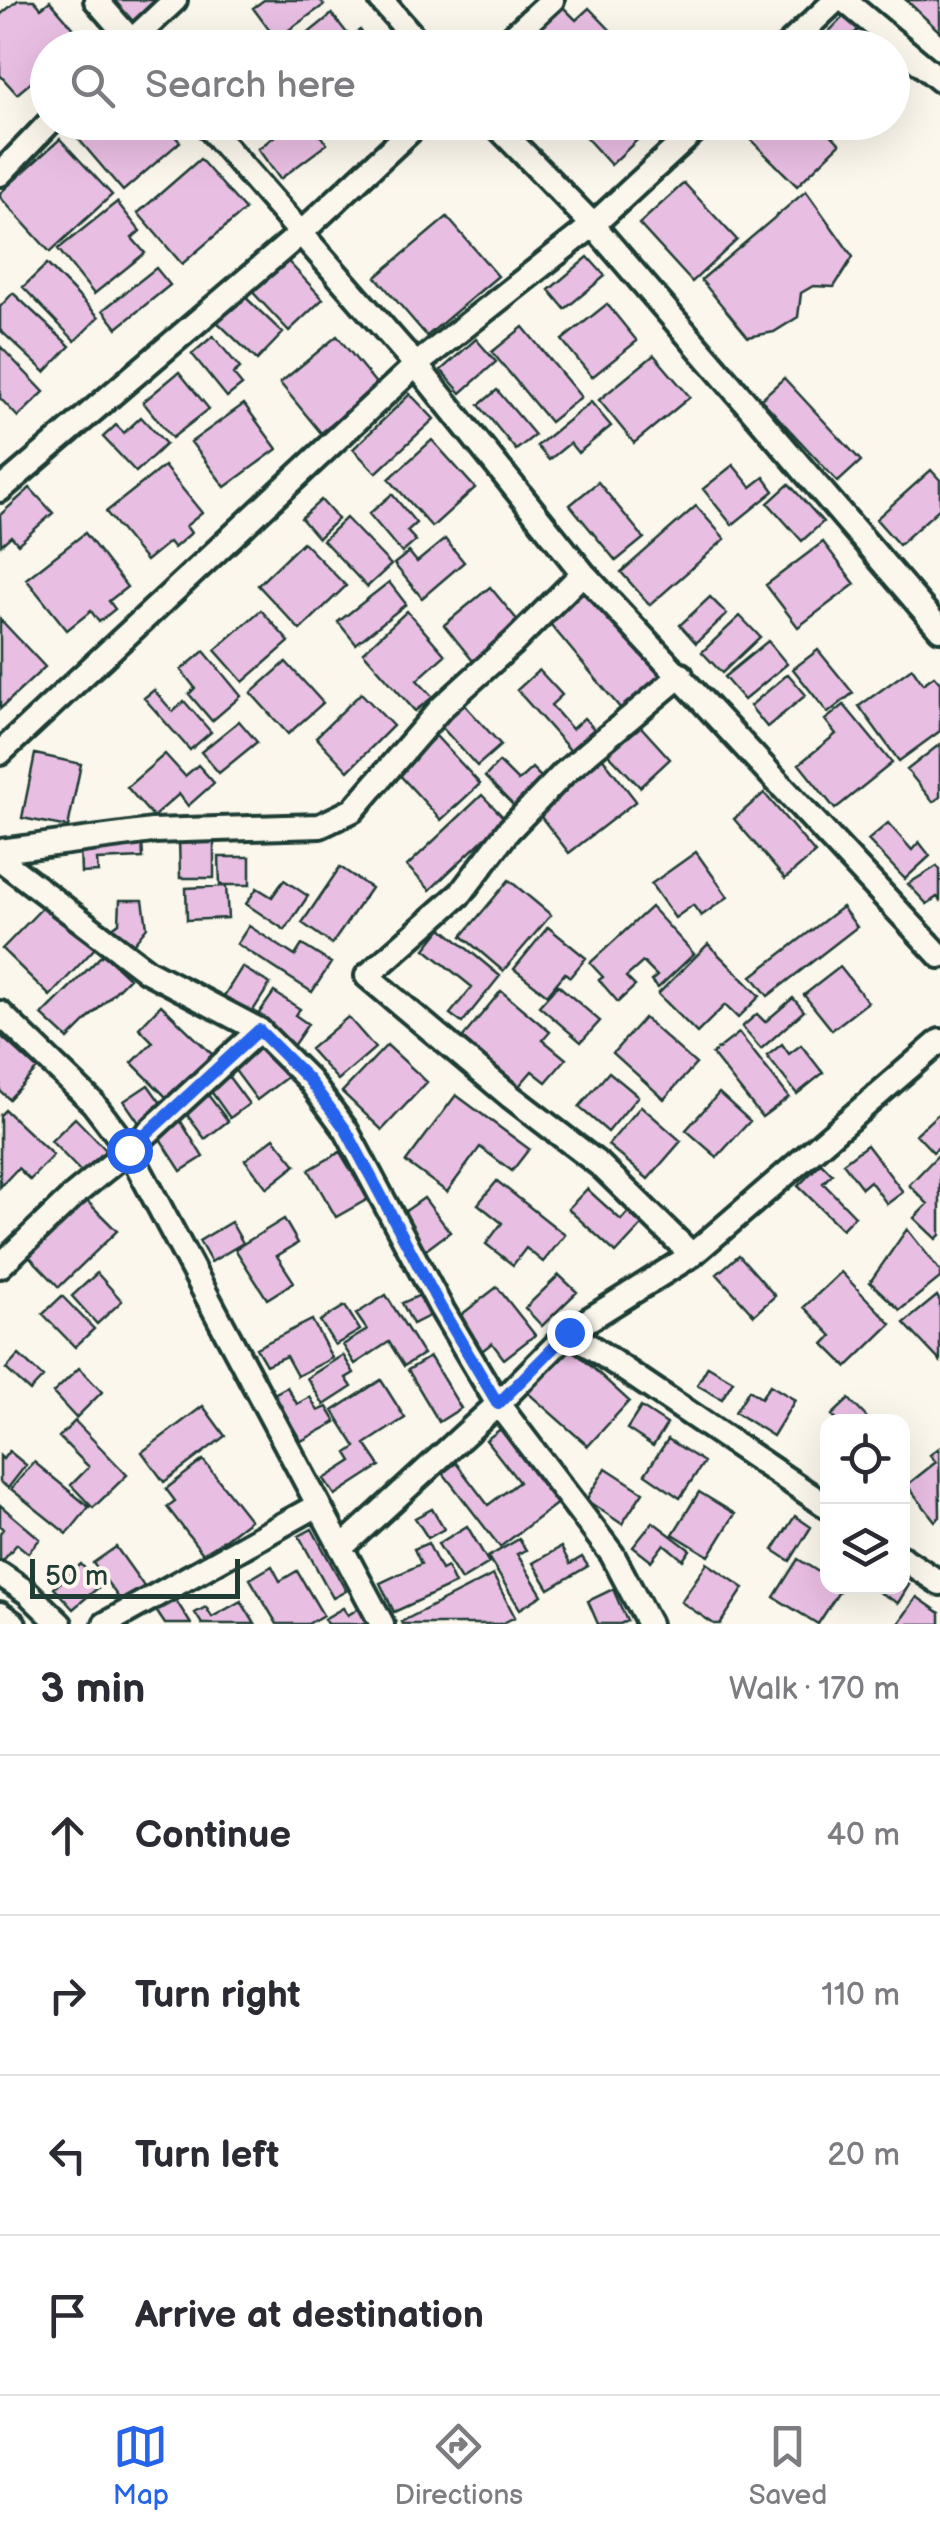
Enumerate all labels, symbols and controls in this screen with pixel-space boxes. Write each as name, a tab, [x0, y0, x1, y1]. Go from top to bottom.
search box	[30, 30, 910, 140]
icon: search	[65, 58, 120, 113]
text: Search here	[145, 63, 356, 108]
route start	[107, 1128, 153, 1174]
route end	[547, 1310, 593, 1356]
map controls	[820, 1414, 910, 1594]
button: locate	[820, 1414, 910, 1504]
button: layers	[820, 1504, 910, 1594]
scale bar	[30, 1554, 240, 1598]
text: 50 m	[45, 1560, 108, 1593]
text: 3 min	[40, 1664, 145, 1715]
text: Walk · 170 m	[729, 1670, 900, 1709]
icon: ahead	[40, 1808, 95, 1863]
text: Continue	[135, 1813, 291, 1858]
text: 40 m	[827, 1816, 900, 1855]
icon: right	[40, 1968, 95, 2023]
text: Turn right	[135, 1973, 300, 2018]
text: 110 m	[821, 1976, 900, 2015]
icon: left	[40, 2128, 95, 2183]
text: Turn left	[135, 2133, 279, 2178]
text: 20 m	[827, 2136, 900, 2175]
icon: arrive	[40, 2288, 95, 2343]
text: Arrive at destination	[135, 2293, 484, 2338]
tab: Map	[113, 2419, 169, 2512]
tab: Directions	[394, 2419, 523, 2512]
tab: Saved	[749, 2419, 827, 2512]

